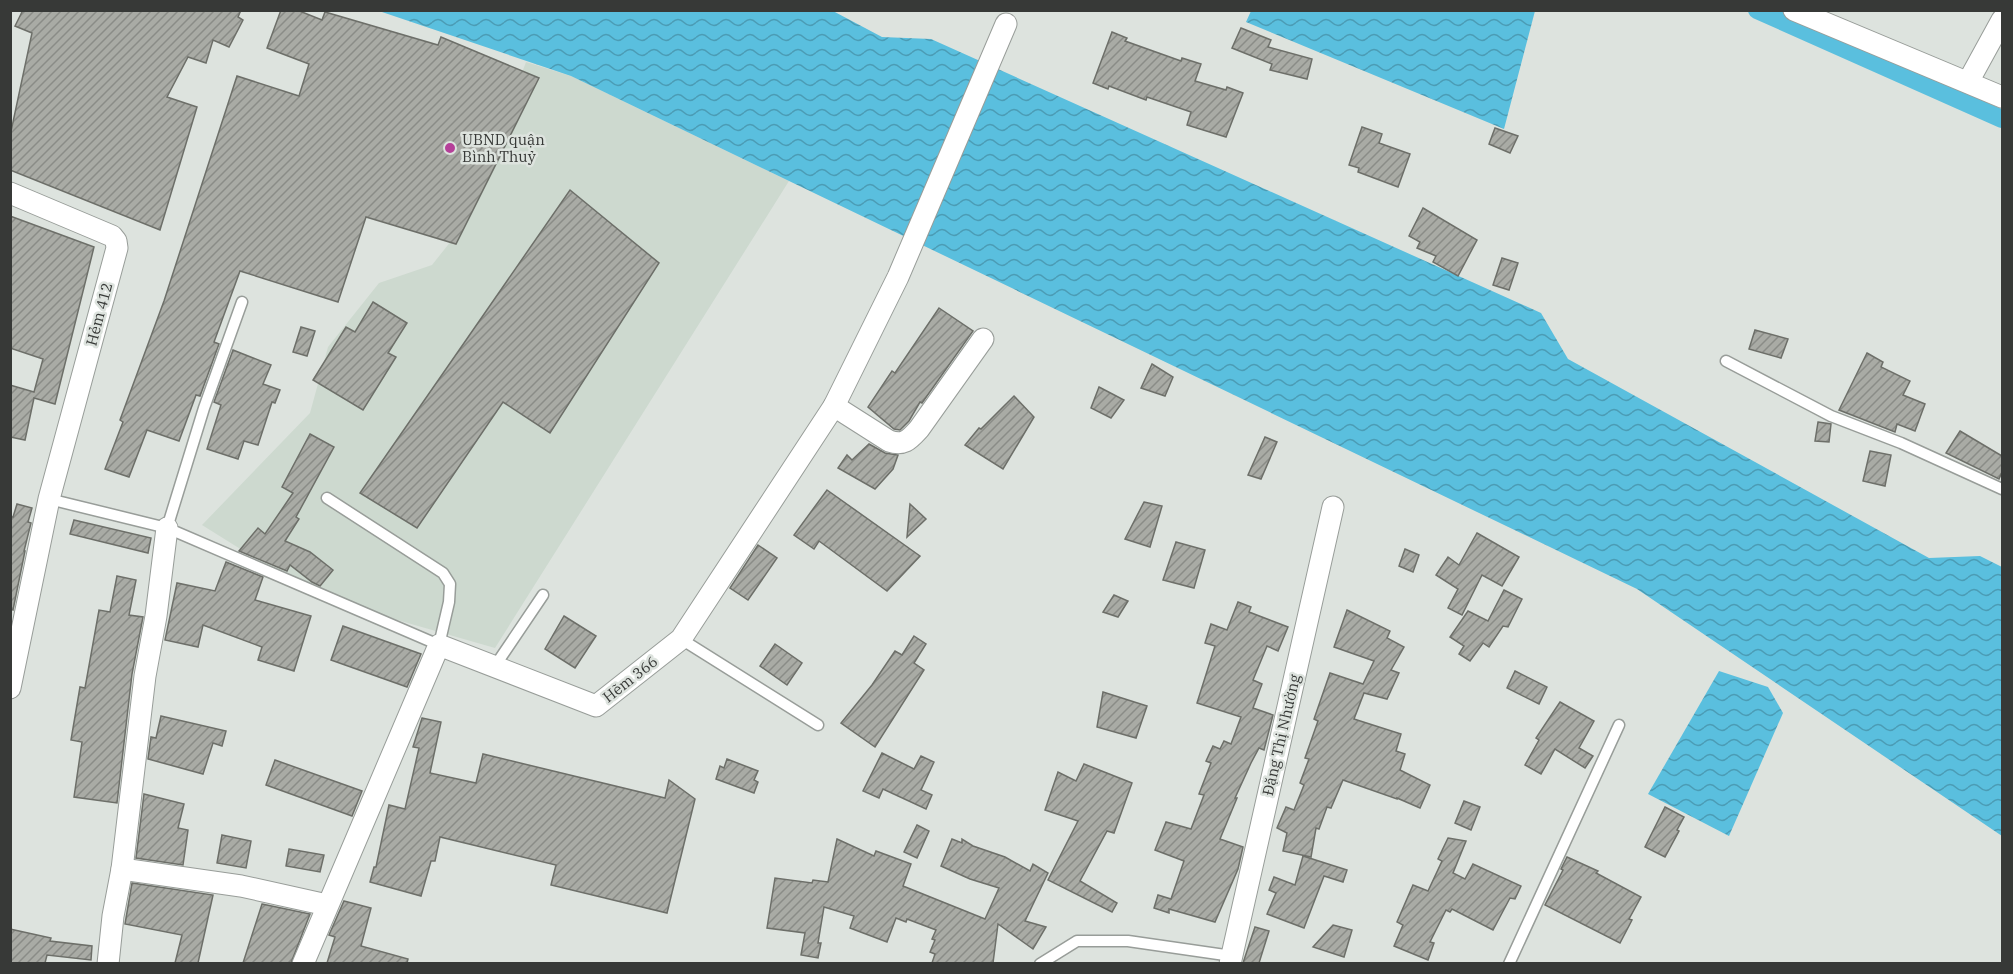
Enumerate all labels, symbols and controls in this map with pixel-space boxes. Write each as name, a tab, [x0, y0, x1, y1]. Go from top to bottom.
place label: UBND quận Bình Thuỷ	[462, 130, 545, 166]
marker: UBND quận Bình Thuỷ	[443, 141, 457, 155]
street label: Hẻm 412	[81, 280, 117, 348]
street label: Hẽm 366	[599, 652, 661, 706]
street label: Đặng Thị Nhường	[1258, 673, 1304, 797]

